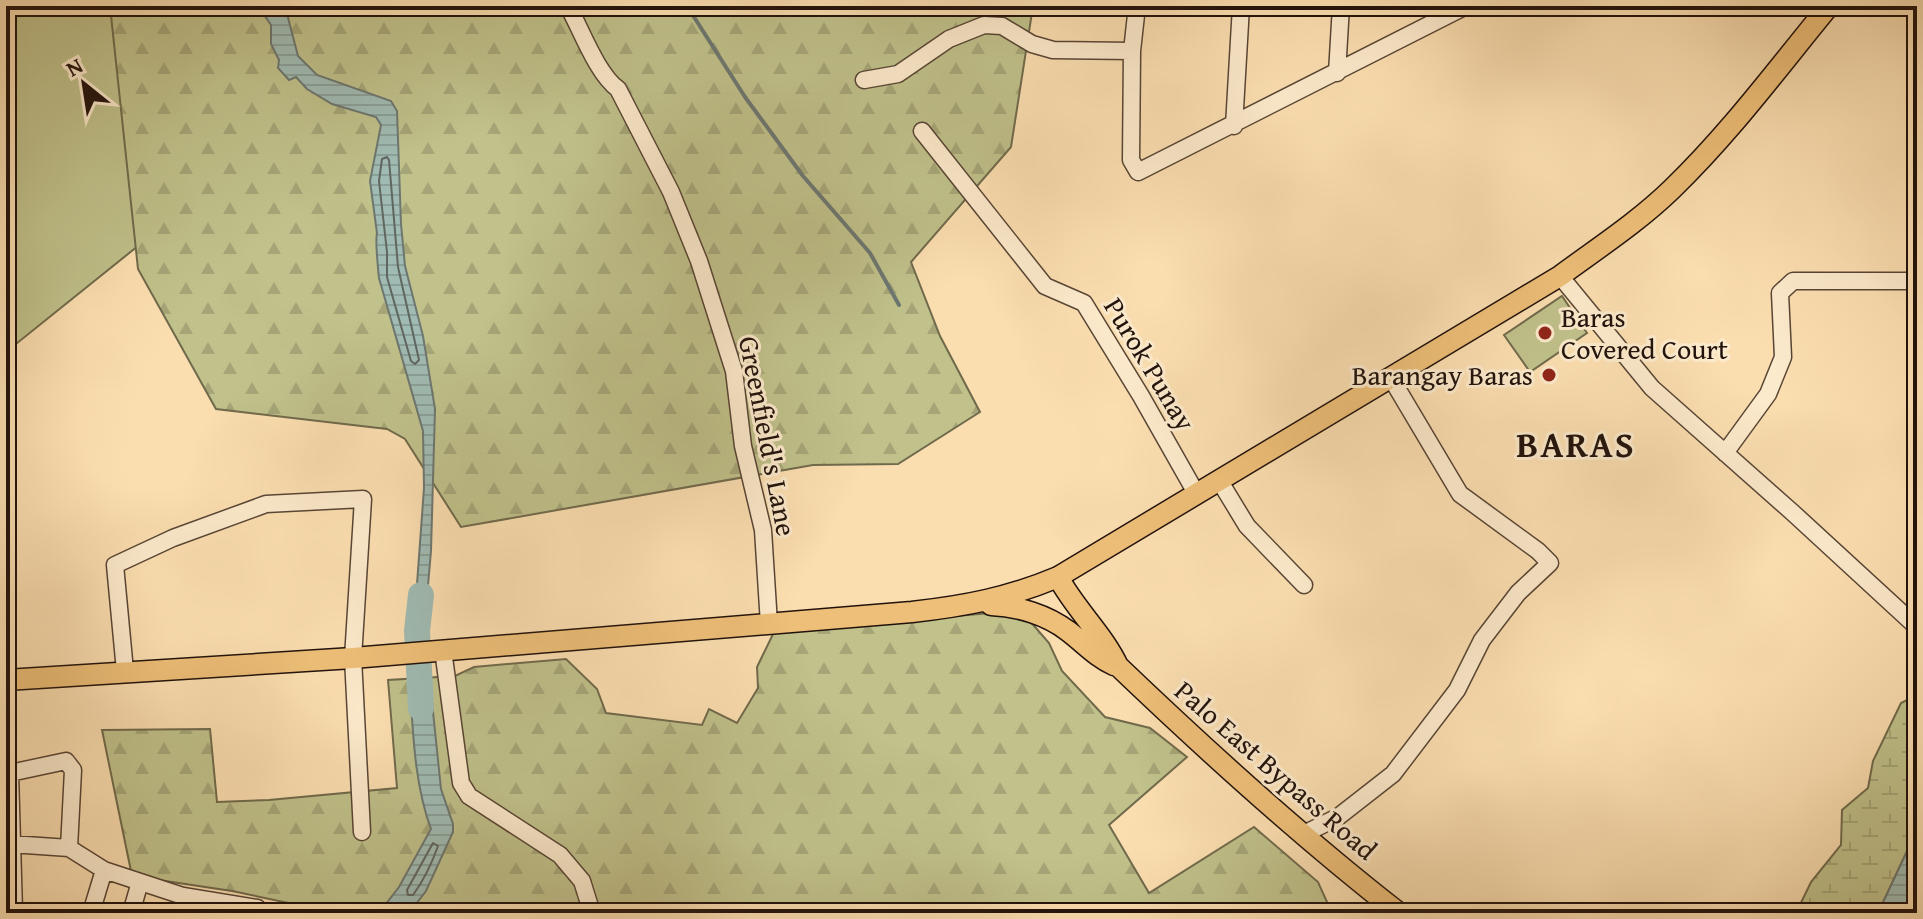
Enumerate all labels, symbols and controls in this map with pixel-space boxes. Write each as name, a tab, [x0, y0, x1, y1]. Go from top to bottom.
north arrow	[44, 44, 124, 124]
text: N	[60, 49, 89, 84]
street label: Purok Punay	[1094, 289, 1206, 438]
place label: Baras Covered Court	[1561, 296, 1728, 369]
marker: Baras Covered Court	[1536, 324, 1554, 342]
street label: Greenfield's Lane	[729, 333, 808, 539]
place label: Barangay Baras	[1352, 354, 1533, 395]
marker: Barangay Baras	[1540, 366, 1558, 384]
district label: BARAS	[1516, 417, 1636, 470]
street label: Palo East Bypass Road	[1166, 670, 1387, 869]

